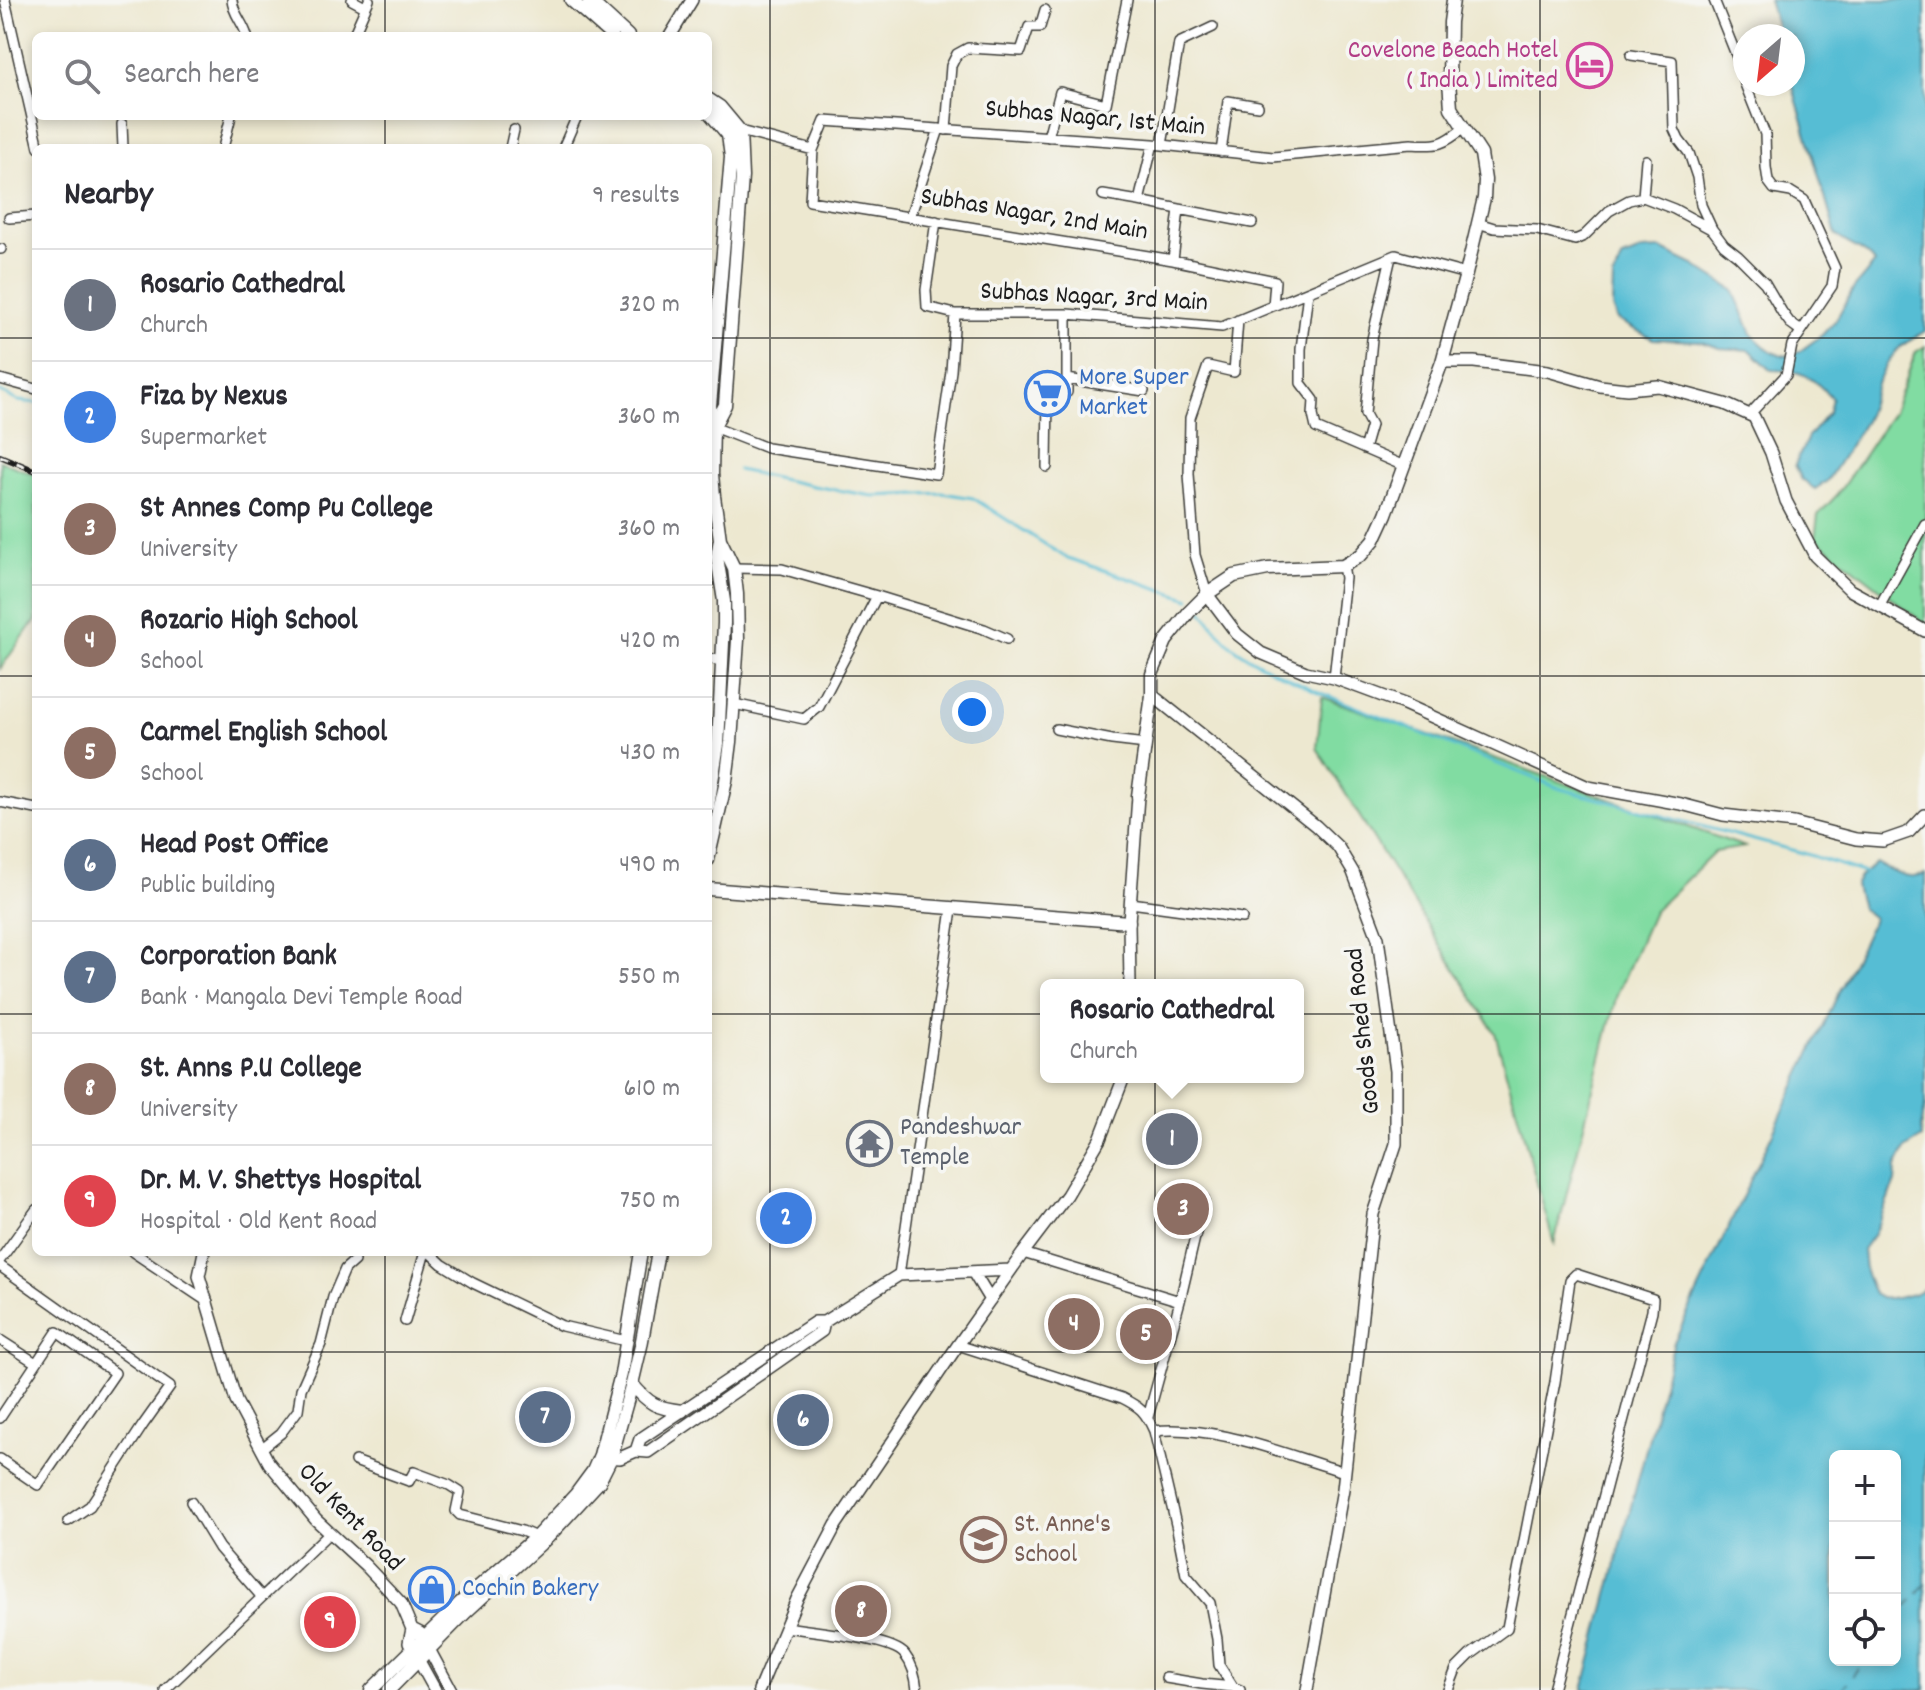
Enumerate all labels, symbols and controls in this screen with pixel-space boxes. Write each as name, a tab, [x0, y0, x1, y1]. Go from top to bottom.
north arrow	[1733, 24, 1805, 96]
search box	[32, 32, 712, 120]
place label: Covelone Beach Hotel ( India ) Limited	[1348, 33, 1558, 100]
hotel icon: Covelone Beach Hotel ( India ) Limited	[1565, 42, 1613, 90]
icon: search	[60, 54, 104, 98]
text: Search here	[124, 55, 260, 98]
street label: Subhas Nagar, 1st Main	[984, 91, 1206, 147]
text: Nearby	[64, 172, 153, 221]
text: 9 results	[592, 178, 680, 215]
street label: Subhas Nagar, 2nd Main	[918, 179, 1150, 251]
text: Rosario Cathedral	[140, 265, 345, 308]
street label: Subhas Nagar, 3rd Main	[979, 274, 1209, 322]
text: 1	[87, 287, 93, 324]
text: 320 m	[619, 287, 680, 324]
text: Church	[140, 308, 208, 345]
place label: More Super Market	[1079, 360, 1189, 427]
supermarket icon: More Super Market	[1024, 369, 1072, 417]
text: Fiza by Nexus	[140, 377, 288, 420]
text: 2	[84, 399, 96, 436]
text: 360 m	[618, 399, 680, 436]
text: Supermarket	[140, 420, 267, 457]
text: St Annes Comp Pu College	[140, 489, 433, 532]
text: 3	[84, 511, 96, 548]
text: 360 m	[618, 511, 680, 548]
text: University	[140, 532, 237, 569]
text: Rozario High School	[140, 601, 358, 644]
text: 4	[85, 623, 95, 660]
text: 420 m	[620, 623, 680, 660]
text: School	[140, 644, 203, 681]
your location	[952, 692, 992, 732]
text: Carmel English School	[140, 713, 387, 756]
text: 5	[84, 735, 96, 772]
text: 430 m	[620, 735, 680, 772]
text: School	[140, 756, 203, 793]
text: Head Post Office	[140, 825, 329, 868]
text: 6	[84, 847, 96, 884]
text: 490 m	[619, 847, 680, 884]
text: Public building	[140, 868, 275, 905]
text: Corporation Bank	[140, 937, 337, 980]
street label: Goods Shed Road	[1337, 946, 1391, 1116]
text: 7	[85, 959, 95, 996]
text: 550 m	[618, 959, 680, 996]
popup	[1040, 979, 1304, 1083]
text: Bank · Mangala Devi Temple Road	[140, 980, 463, 1017]
text: Rosario Cathedral	[1070, 991, 1274, 1034]
text: Church	[1070, 1034, 1138, 1071]
text: St. Anns P.U College	[140, 1049, 362, 1092]
text: 8	[85, 1071, 95, 1108]
text: 610 m	[624, 1071, 680, 1108]
text: University	[140, 1092, 237, 1129]
pin: 1	[1146, 1109, 1198, 1169]
place label: Pandeshwar Temple	[900, 1110, 1021, 1177]
temple icon: Pandeshwar Temple	[845, 1119, 893, 1167]
text: Dr. M. V. Shettys Hospital	[140, 1161, 421, 1204]
pin: 3	[1157, 1179, 1209, 1239]
text: 9	[84, 1183, 96, 1220]
text: 750 m	[620, 1183, 680, 1220]
pin: 2	[760, 1188, 812, 1248]
text: Hospital · Old Kent Road	[140, 1204, 377, 1241]
pin: 4	[1048, 1294, 1100, 1354]
pin: 5	[1120, 1304, 1172, 1364]
pin: 7	[519, 1387, 571, 1447]
pin: 6	[777, 1390, 829, 1450]
map controls	[1829, 1450, 1901, 1666]
button: +	[1829, 1450, 1901, 1522]
street label: Old Kent Road	[288, 1455, 412, 1581]
place label: St. Anne's School	[1014, 1507, 1111, 1574]
school or university icon: St. Anne's School	[959, 1516, 1007, 1564]
button: −	[1829, 1522, 1901, 1594]
shop icon: Cochin Bakery	[407, 1565, 455, 1613]
place label: Cochin Bakery	[462, 1571, 599, 1608]
pin: 8	[835, 1581, 887, 1641]
pin: 9	[304, 1592, 356, 1652]
button: locate	[1829, 1594, 1901, 1666]

